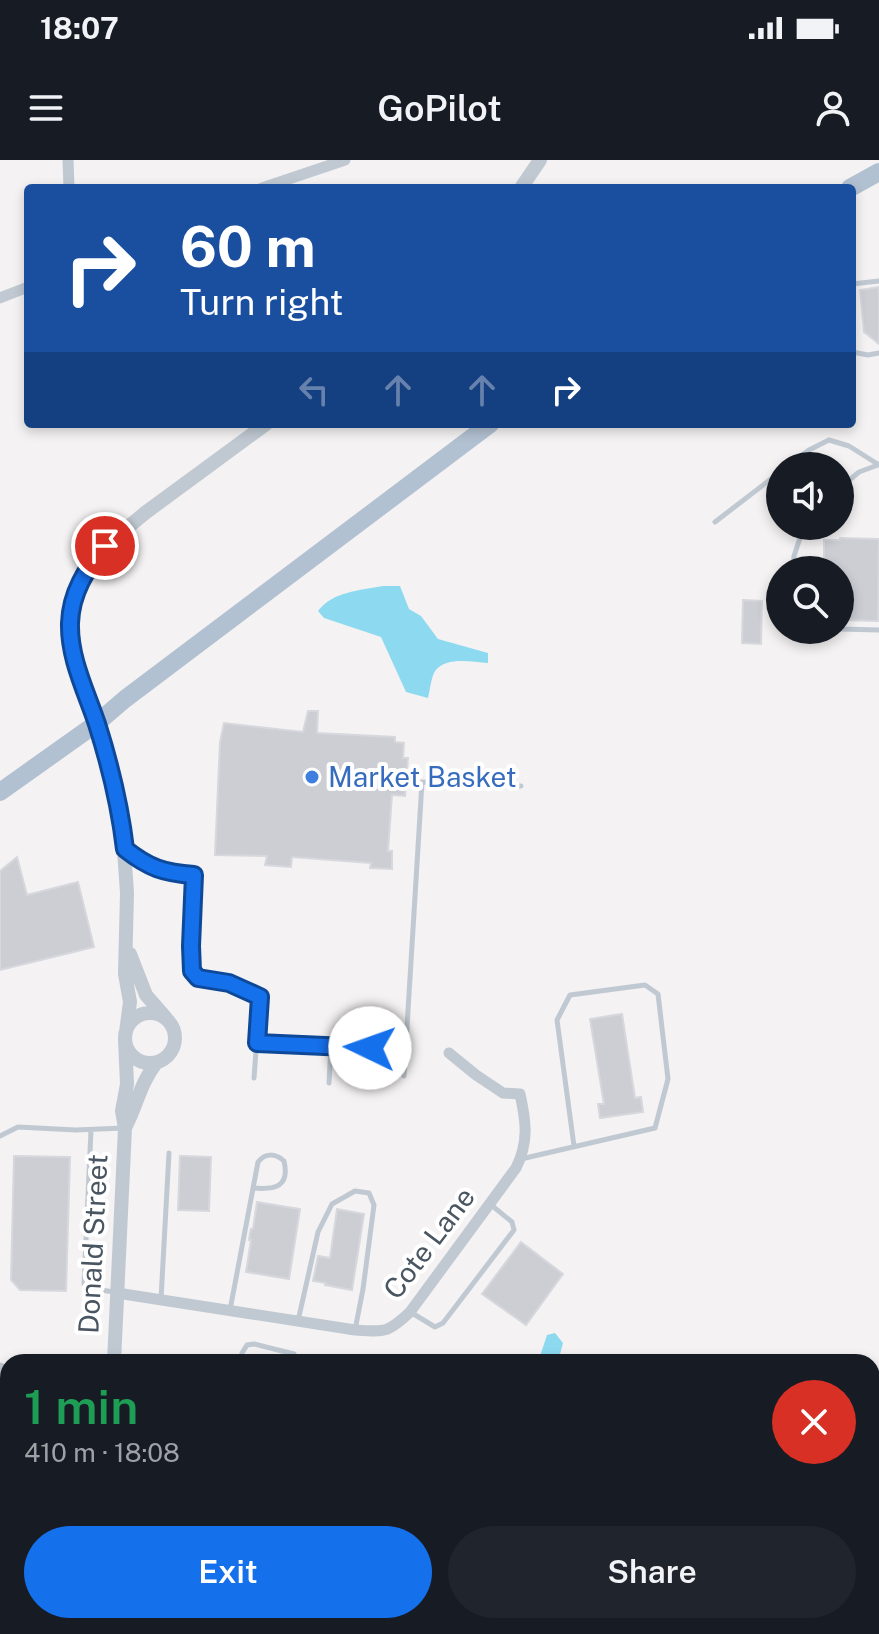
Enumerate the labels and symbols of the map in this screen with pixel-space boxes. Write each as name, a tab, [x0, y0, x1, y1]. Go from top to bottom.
pin	[71, 512, 139, 580]
place label: Market Basket	[328, 760, 517, 793]
marker: Market Basket	[303, 768, 321, 786]
position arrow	[328, 1006, 412, 1090]
street label: Donald Street	[71, 1153, 114, 1335]
street label: Cote Lane	[376, 1181, 481, 1305]

